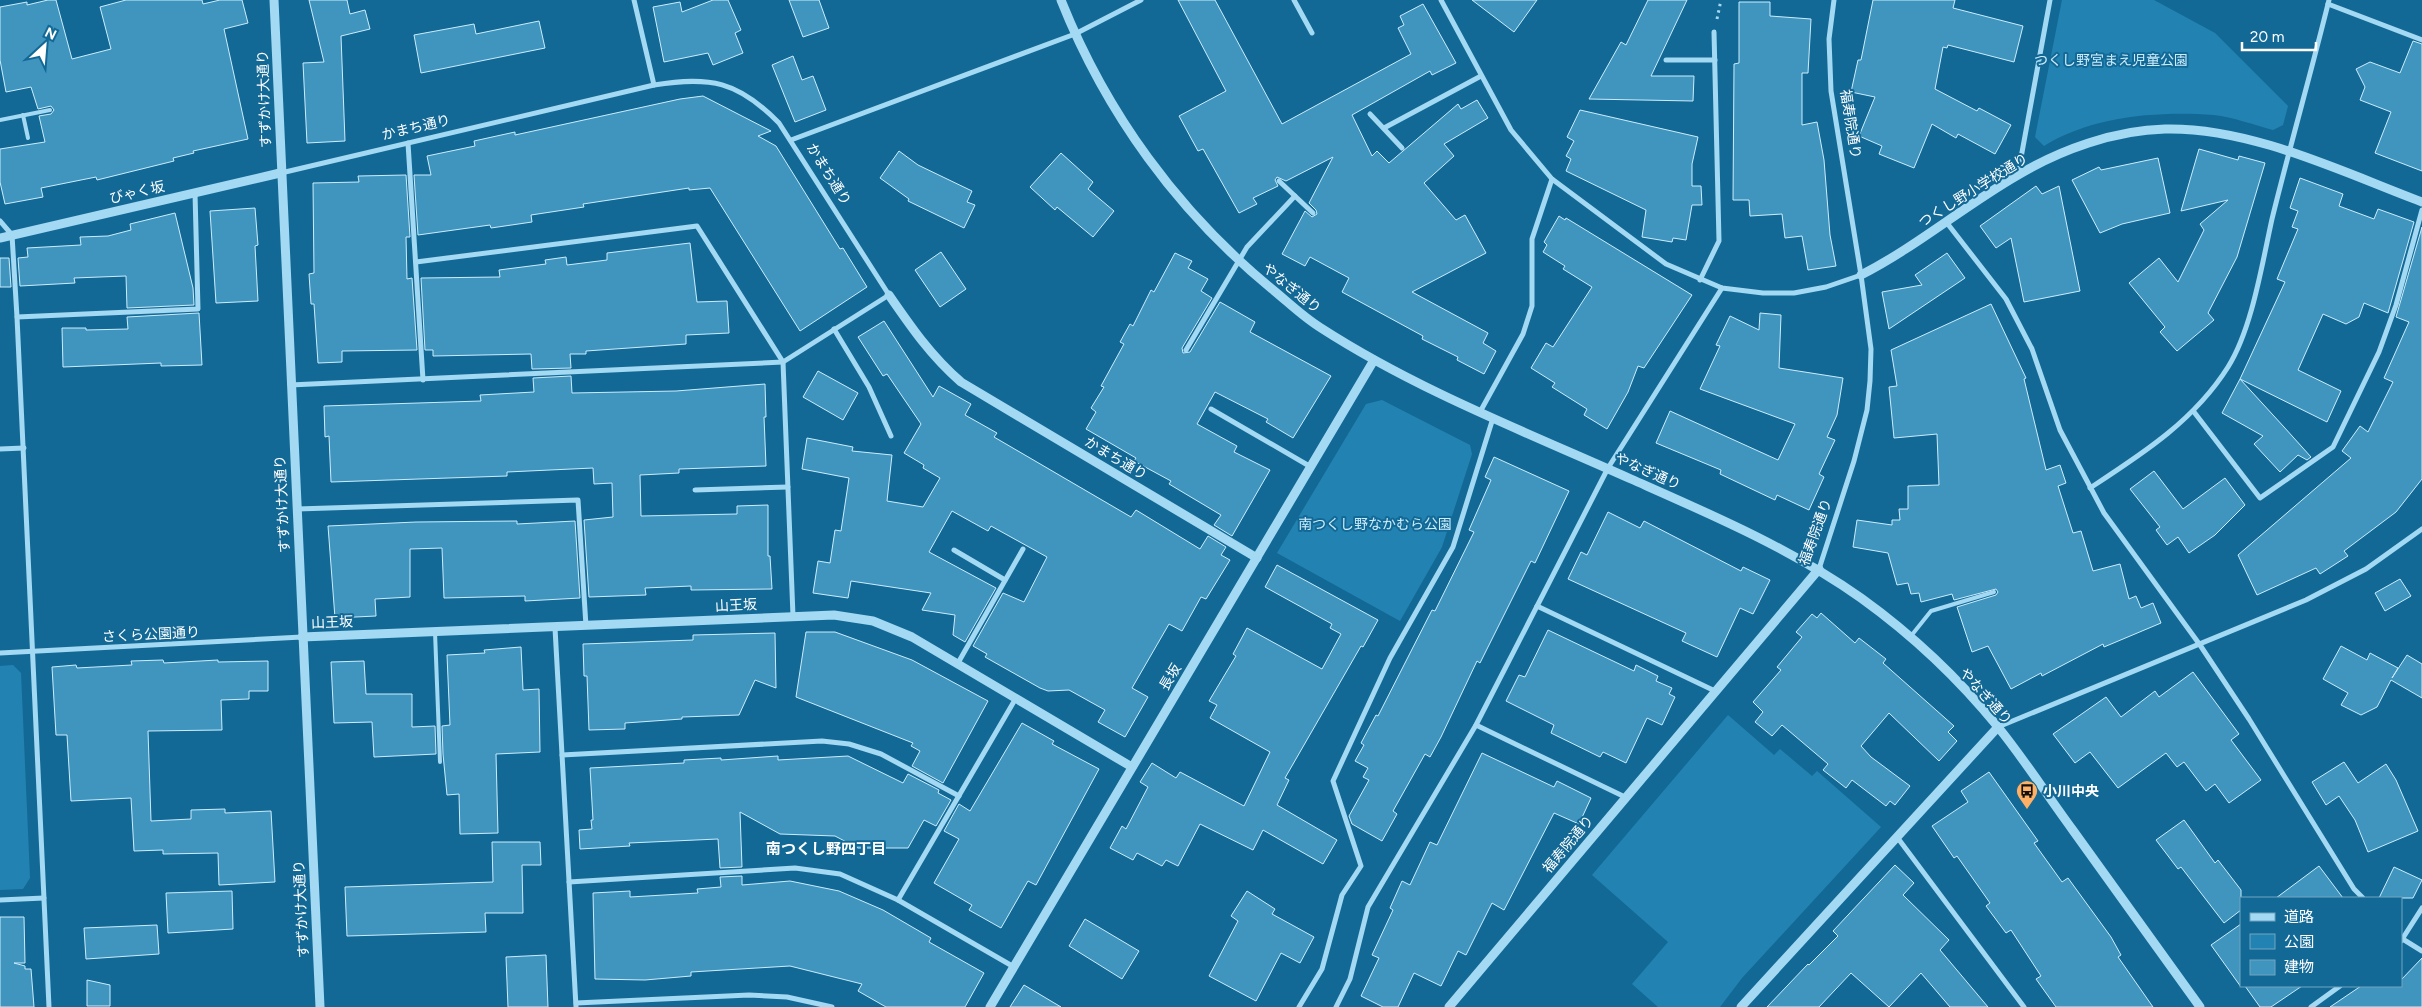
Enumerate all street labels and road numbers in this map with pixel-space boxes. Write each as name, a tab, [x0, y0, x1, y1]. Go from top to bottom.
street label: すずかけ大通り	[254, 50, 275, 148]
street label: 福寿院通り	[1837, 88, 1864, 160]
street label: かまち通り	[380, 111, 452, 144]
street label: かまち通り	[803, 140, 854, 208]
street label: つくし野小学校通り	[1915, 150, 2031, 231]
street label: びゃく坂	[108, 178, 166, 207]
street label: やなぎ通り	[1259, 260, 1324, 317]
street label: かまち通り	[1081, 433, 1150, 484]
street label: やなぎ通り	[1612, 449, 1683, 493]
street label: すずかけ大通り	[271, 455, 294, 553]
street label: 福寿院通り	[1796, 496, 1835, 568]
street label: 山王坂	[715, 596, 757, 615]
street label: 山王坂	[311, 613, 353, 632]
street label: さくら公園通り	[102, 623, 200, 646]
street label: 長坂	[1156, 661, 1185, 694]
street label: やなぎ通り	[1956, 665, 2015, 728]
street label: 福寿院通り	[1539, 812, 1597, 877]
street label: すずかけ大通り	[290, 860, 313, 958]

